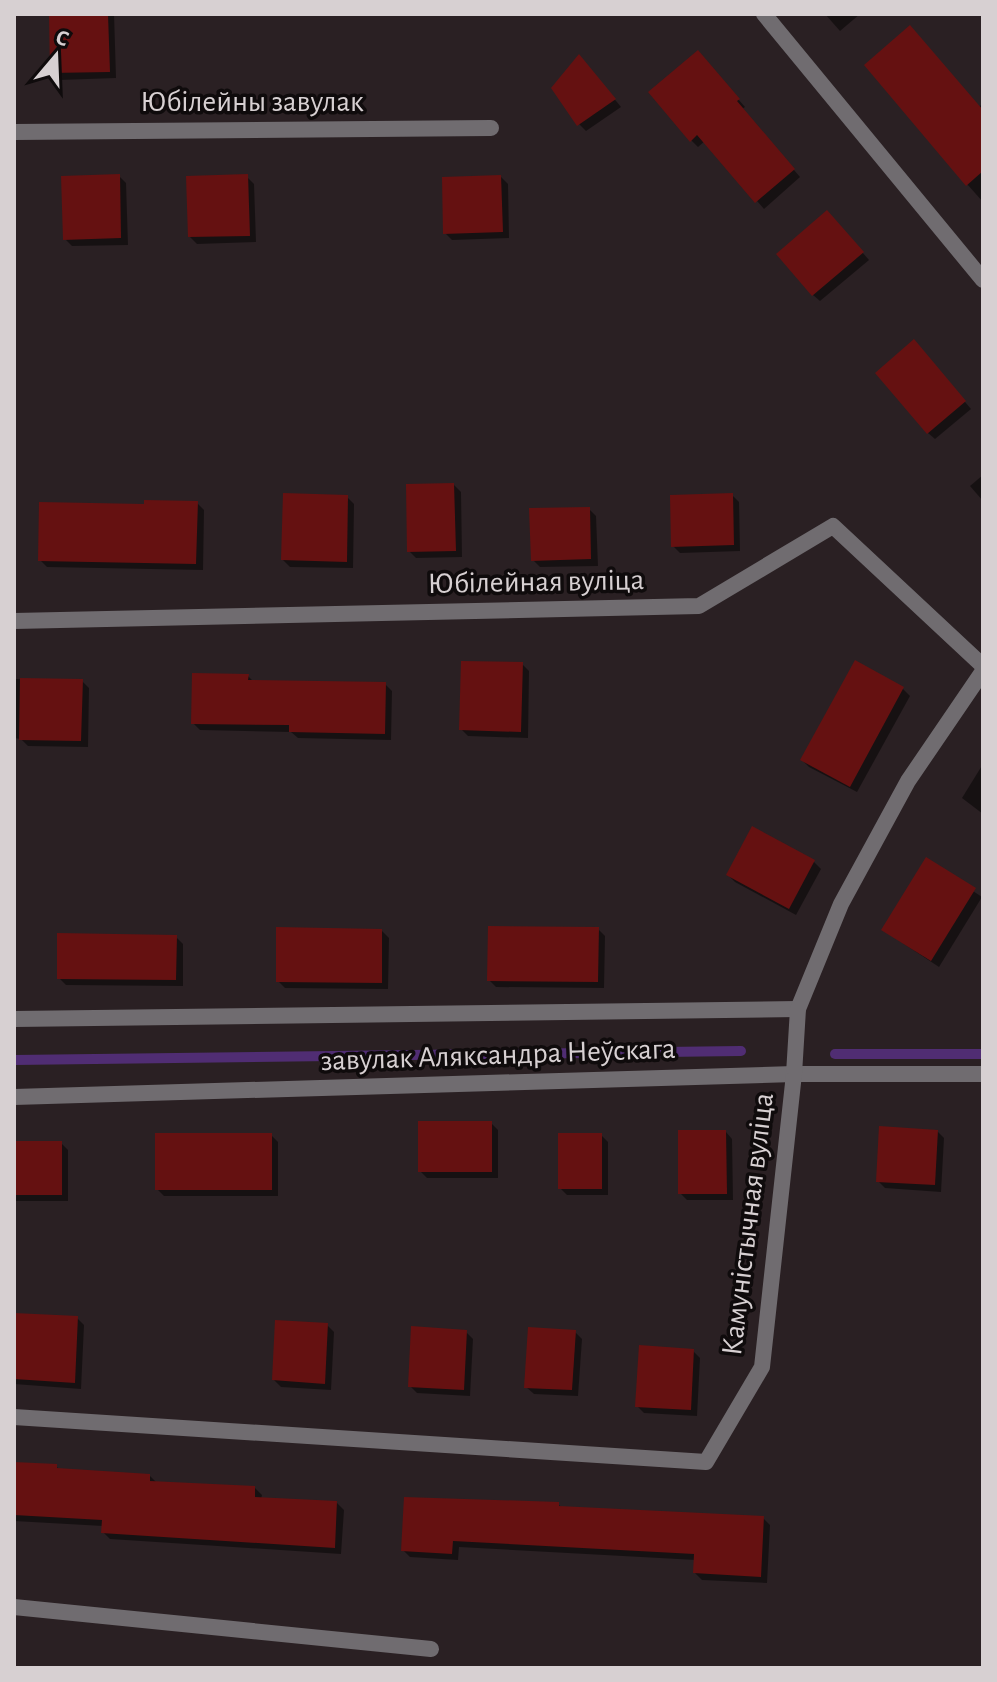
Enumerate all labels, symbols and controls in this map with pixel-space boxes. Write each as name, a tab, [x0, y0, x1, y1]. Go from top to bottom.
north arrow	[16, 16, 96, 96]
text: С	[53, 26, 72, 50]
street label: Юбілейны завулак	[140, 87, 364, 117]
street label: Юбілейная вуліца	[427, 565, 645, 599]
street label: завулак Аляксандра Неўскага	[320, 1034, 676, 1076]
street label: Камуністычная вуліца	[717, 1091, 779, 1357]

